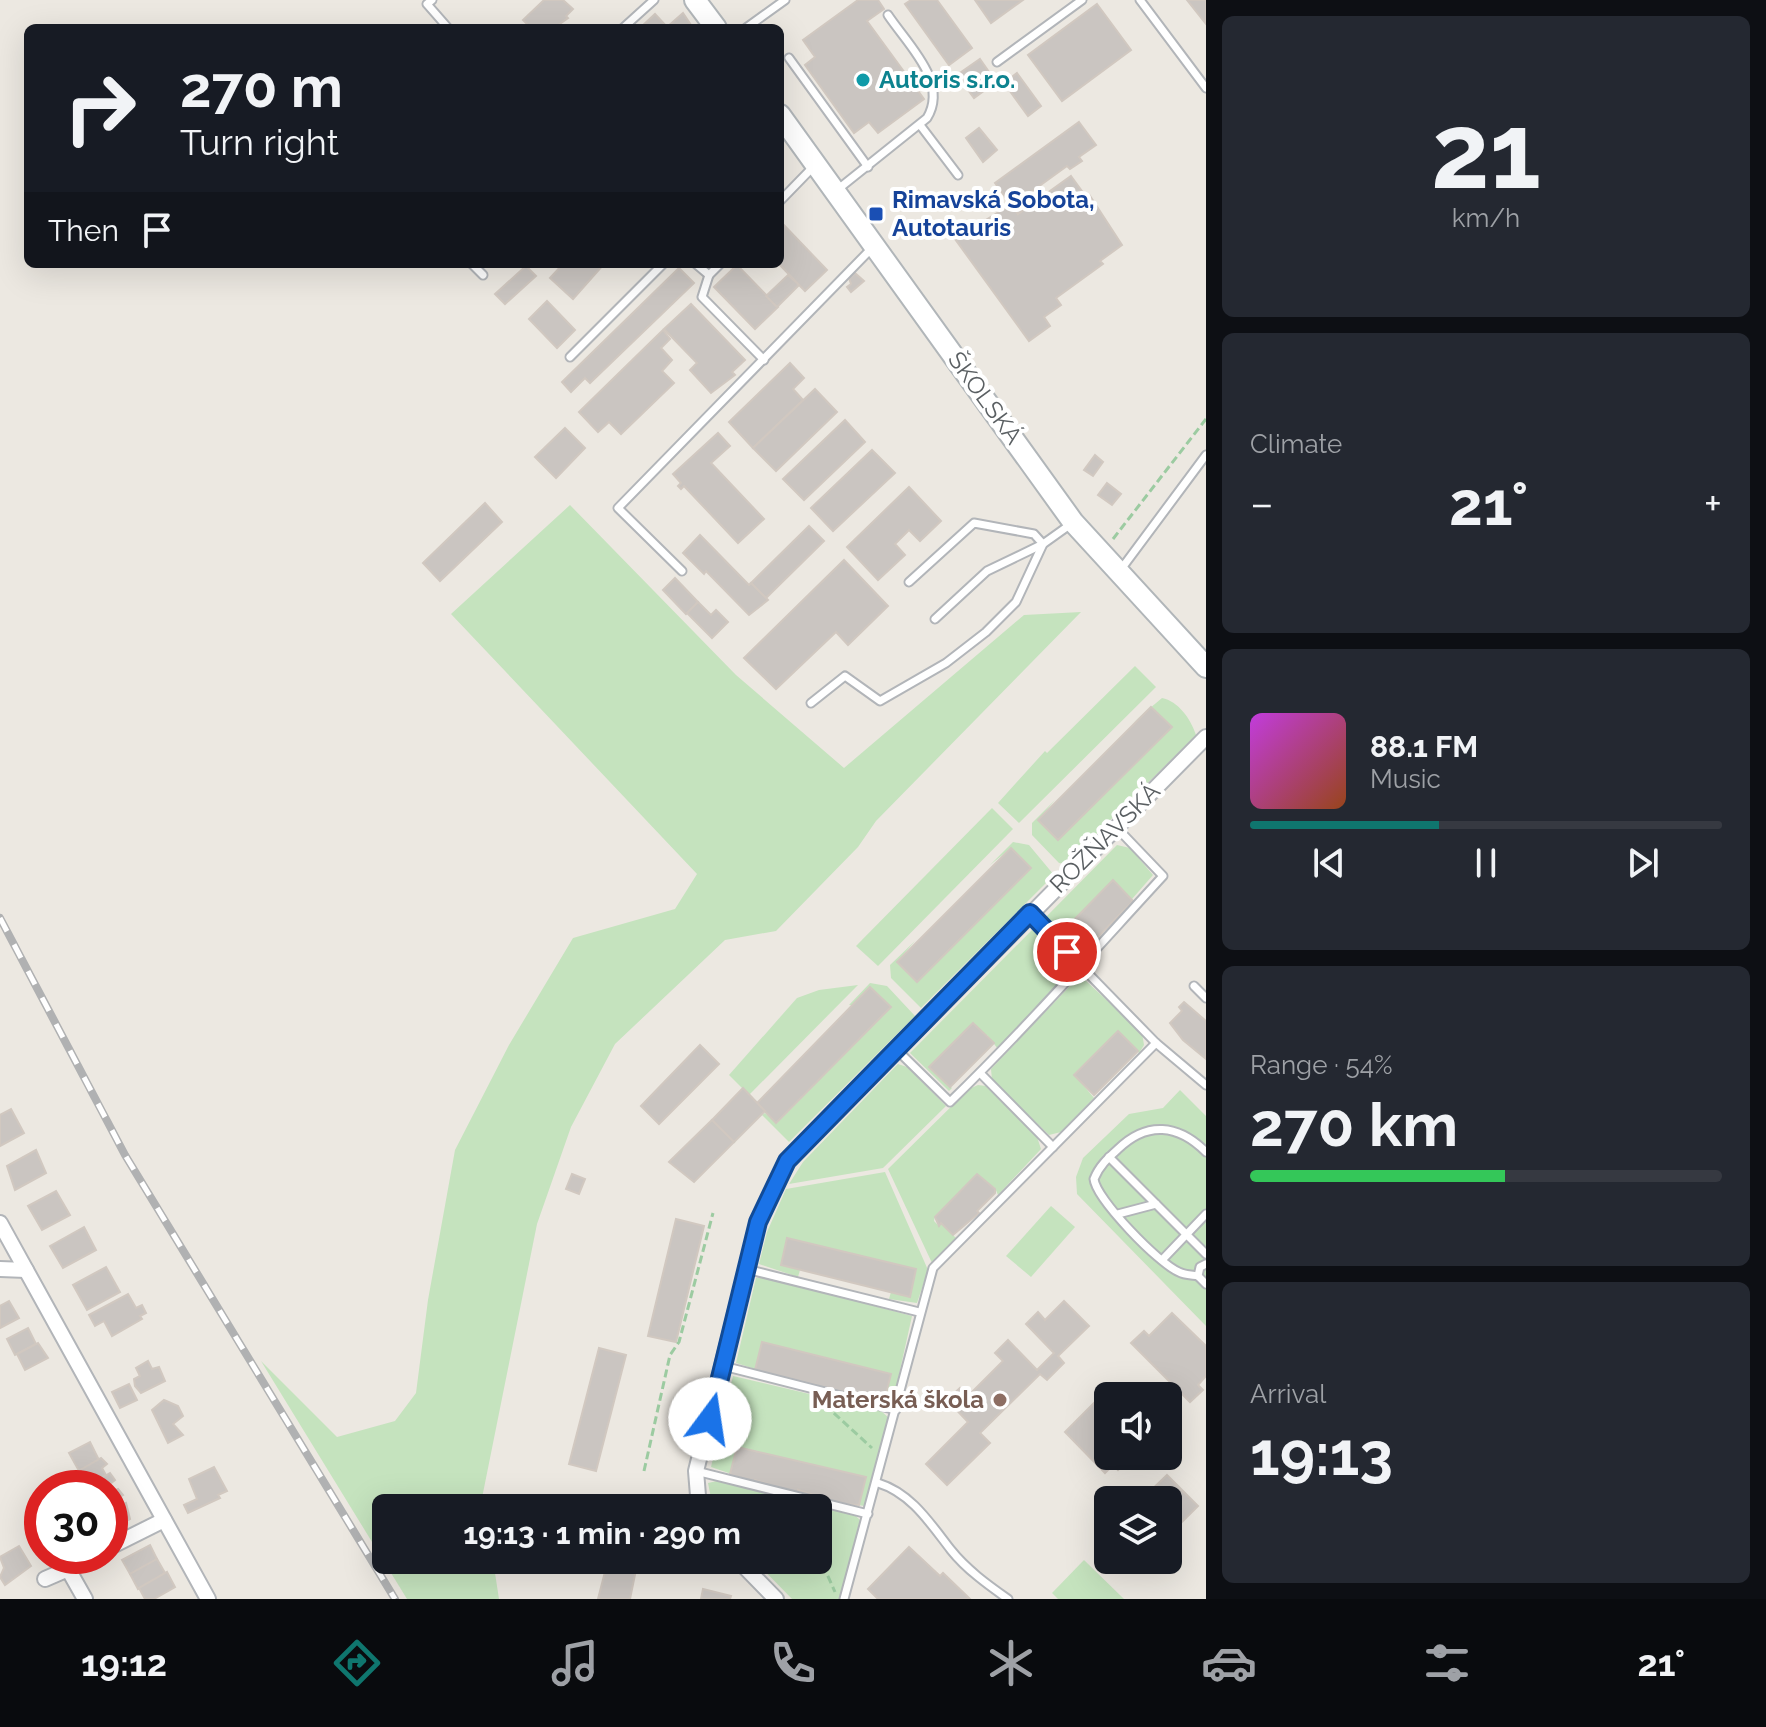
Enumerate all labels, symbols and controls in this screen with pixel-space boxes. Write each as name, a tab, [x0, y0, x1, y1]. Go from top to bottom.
text: 270 m	[180, 54, 343, 120]
icon: right	[48, 56, 152, 160]
place label: Autoris s.r.o.	[879, 65, 1015, 94]
marker: Autoris s.r.o.	[854, 71, 872, 89]
text: 21	[1431, 90, 1541, 212]
text: Turn right	[180, 121, 339, 163]
place label: Rimavská Sobota, Autotauris	[892, 185, 1095, 242]
text: km/h	[1452, 203, 1520, 233]
marker: Rimavská Sobota, Autotauris	[867, 205, 885, 223]
icon: arrive	[135, 208, 179, 252]
text: Then	[48, 213, 119, 248]
street label: ŠKOLSKÁ	[942, 345, 1029, 450]
text: Climate	[1250, 429, 1342, 459]
text: 21°	[1449, 469, 1528, 539]
text: −	[1250, 478, 1274, 529]
text: +	[1704, 478, 1722, 529]
text: 88.1 FM	[1370, 729, 1478, 764]
text: Music	[1370, 764, 1441, 794]
street label: ROŽŇAVSKÁ	[1044, 777, 1166, 899]
icon: previous	[1307, 841, 1351, 885]
icon: pause	[1464, 841, 1508, 885]
icon: next	[1621, 841, 1665, 885]
pin	[1033, 918, 1101, 986]
icon: arrive	[1045, 930, 1089, 974]
text: Range · 54%	[1250, 1050, 1393, 1080]
text: 270 km	[1250, 1090, 1458, 1160]
position arrow	[668, 1377, 752, 1461]
text: Arrival	[1250, 1379, 1326, 1409]
map controls	[1094, 1382, 1182, 1574]
button: sound	[1094, 1382, 1182, 1470]
place label: Materská škola	[812, 1385, 984, 1414]
marker: Materská škola	[991, 1391, 1009, 1409]
text: 19:13	[1250, 1419, 1393, 1489]
speed limit sign: 30	[24, 1470, 128, 1574]
button: layers	[1094, 1486, 1182, 1574]
text: 19:13 · 1 min · 290 m	[463, 1516, 741, 1551]
icon: directions	[329, 1635, 385, 1691]
icon: music	[547, 1635, 603, 1691]
icon: phone	[765, 1635, 821, 1691]
icon: climate	[983, 1635, 1039, 1691]
icon: car	[1201, 1635, 1257, 1691]
icon: filters	[1419, 1635, 1475, 1691]
text: 19:12	[81, 1642, 167, 1684]
text: 21°	[1637, 1642, 1685, 1684]

